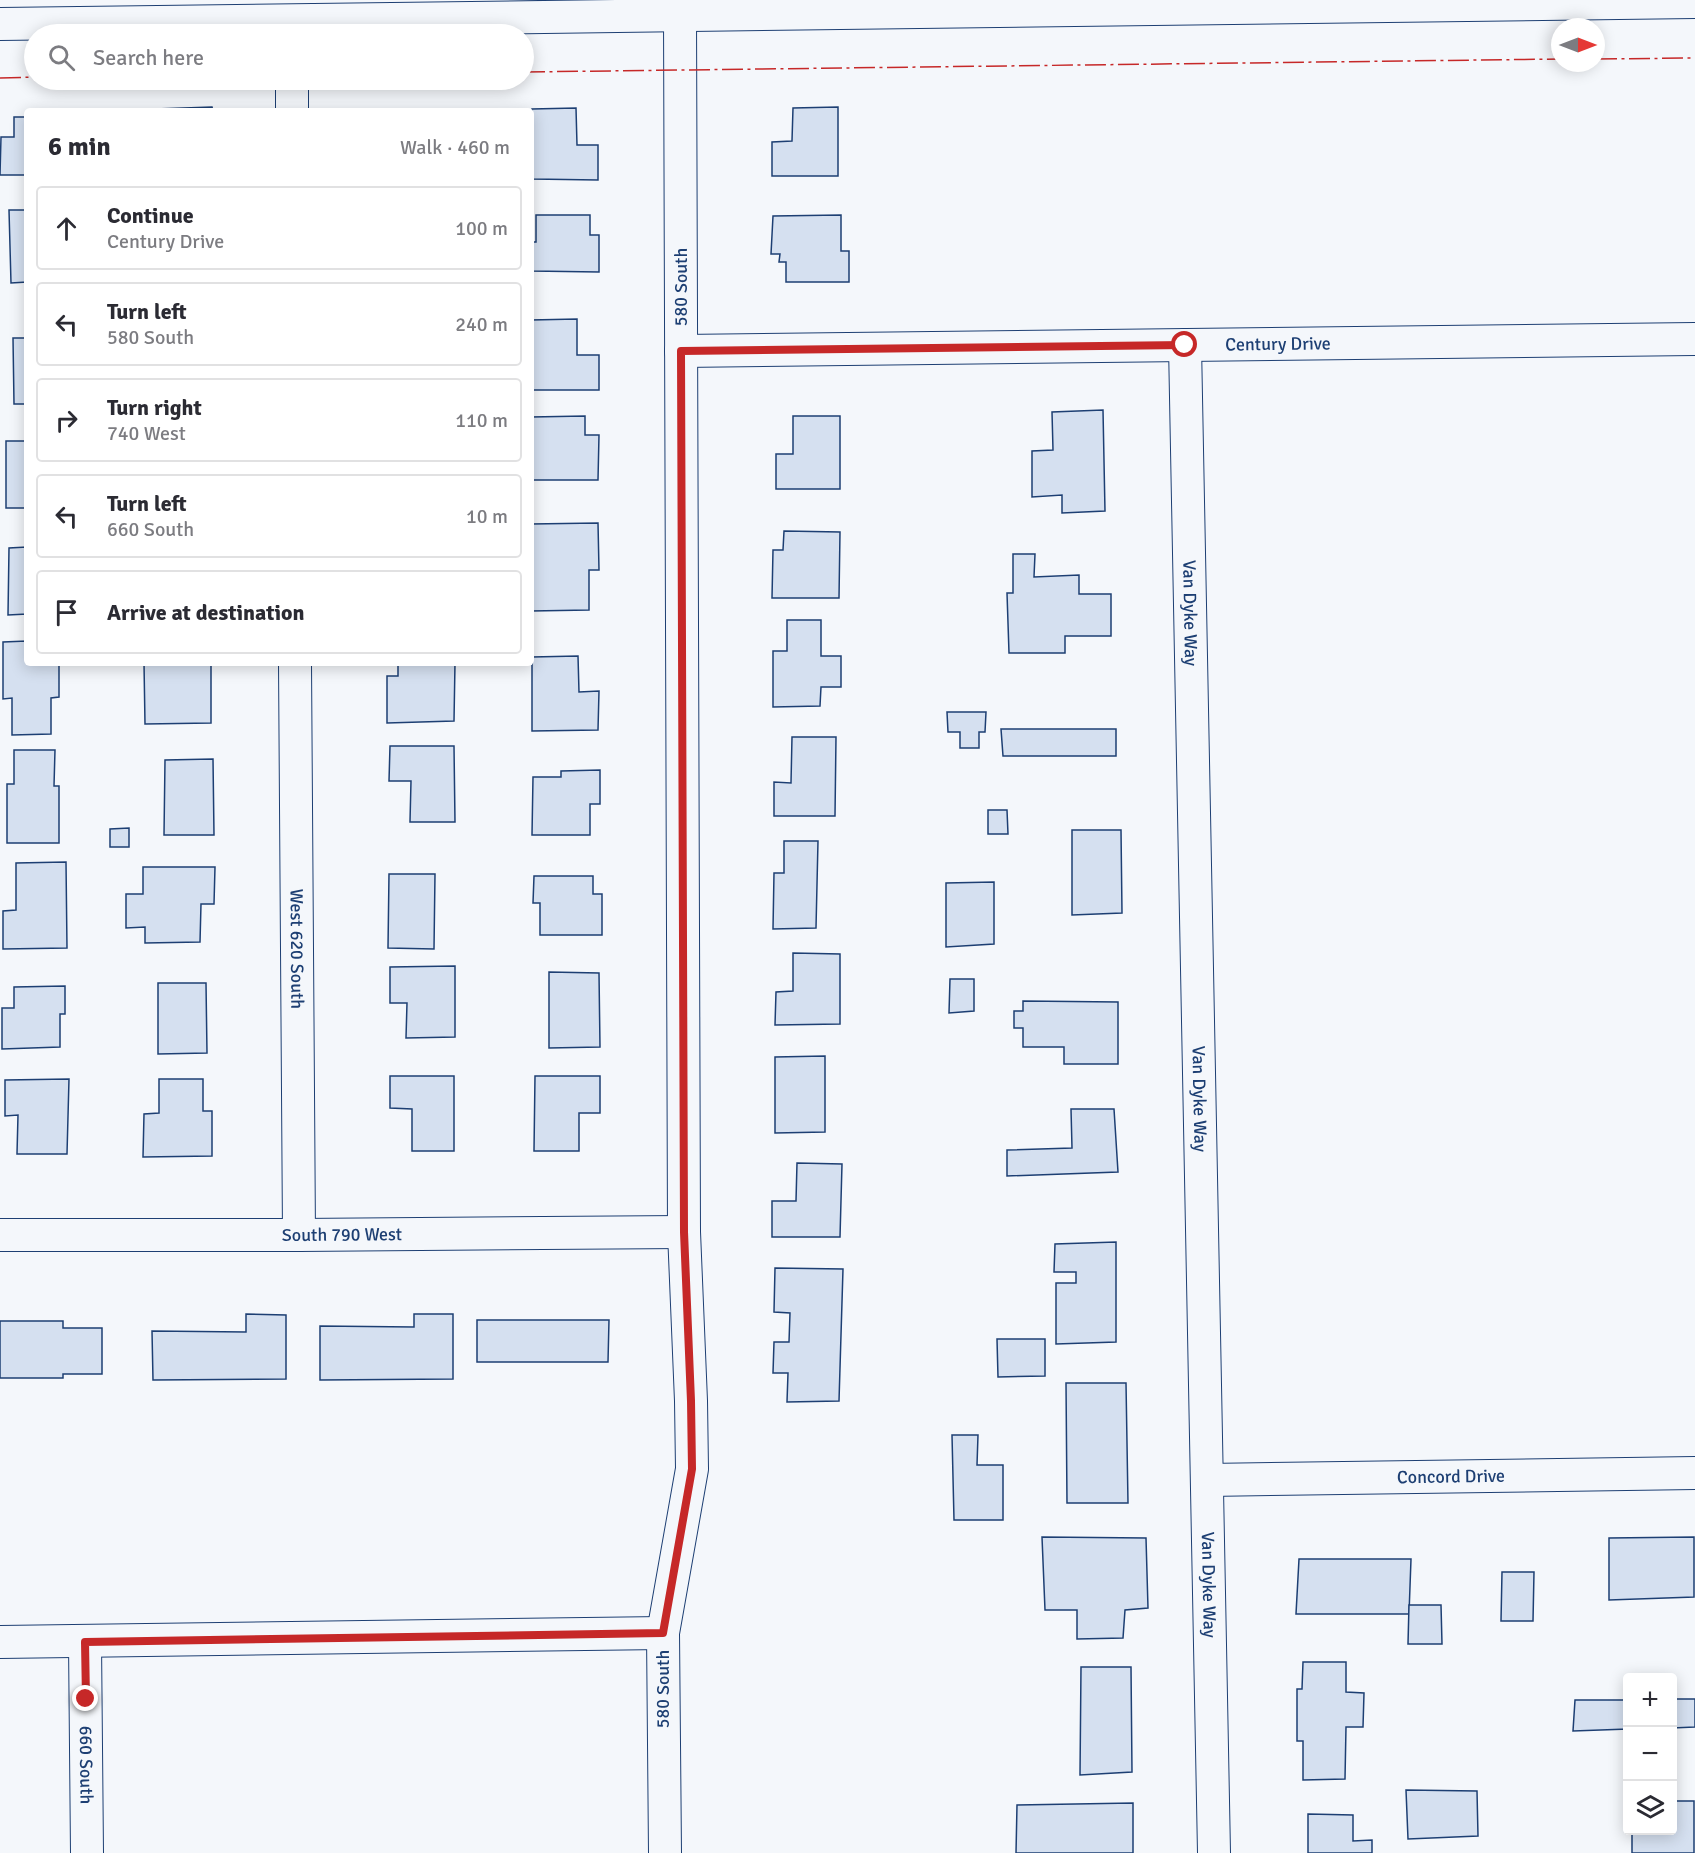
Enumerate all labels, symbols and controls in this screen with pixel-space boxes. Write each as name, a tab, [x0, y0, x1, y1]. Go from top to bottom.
north arrow	[1551, 18, 1605, 72]
search box	[24, 24, 534, 90]
icon: search	[45, 41, 78, 74]
text: Search here	[93, 44, 204, 71]
text: 6 min	[48, 131, 111, 163]
text: Walk · 460 m	[400, 135, 510, 160]
text: Continue	[107, 202, 194, 229]
icon: ahead	[50, 212, 83, 245]
text: 100 m	[455, 216, 508, 241]
text: Century Drive	[107, 229, 224, 254]
street label: 580 South	[670, 248, 692, 326]
text: Turn left	[107, 298, 187, 325]
icon: left	[50, 308, 83, 341]
text: 240 m	[455, 312, 508, 337]
text: 580 South	[107, 325, 194, 350]
route start	[1171, 331, 1197, 357]
street label: Century Drive	[1225, 332, 1331, 356]
text: Turn right	[107, 394, 202, 421]
icon: right	[50, 404, 83, 437]
text: 110 m	[455, 408, 508, 433]
text: 740 West	[107, 421, 186, 446]
text: Turn left	[107, 490, 187, 517]
icon: left	[50, 500, 83, 533]
text: 10 m	[466, 504, 508, 529]
text: 660 South	[107, 517, 194, 542]
street label: Van Dyke Way	[1178, 560, 1202, 667]
icon: arrive	[50, 596, 83, 629]
text: Arrive at destination	[107, 599, 304, 626]
street label: West 620 South	[286, 889, 308, 1009]
street label: Van Dyke Way	[1187, 1046, 1212, 1153]
street label: South 790 West	[282, 1223, 402, 1246]
street label: Concord Drive	[1397, 1465, 1505, 1488]
street label: Van Dyke Way	[1197, 1531, 1221, 1639]
street label: 580 South	[652, 1650, 674, 1728]
map controls	[1623, 1673, 1677, 1835]
button: +	[1623, 1673, 1677, 1727]
route end	[72, 1685, 98, 1711]
street label: 660 South	[75, 1726, 98, 1804]
button: −	[1623, 1727, 1677, 1781]
button: layers	[1623, 1781, 1677, 1835]

